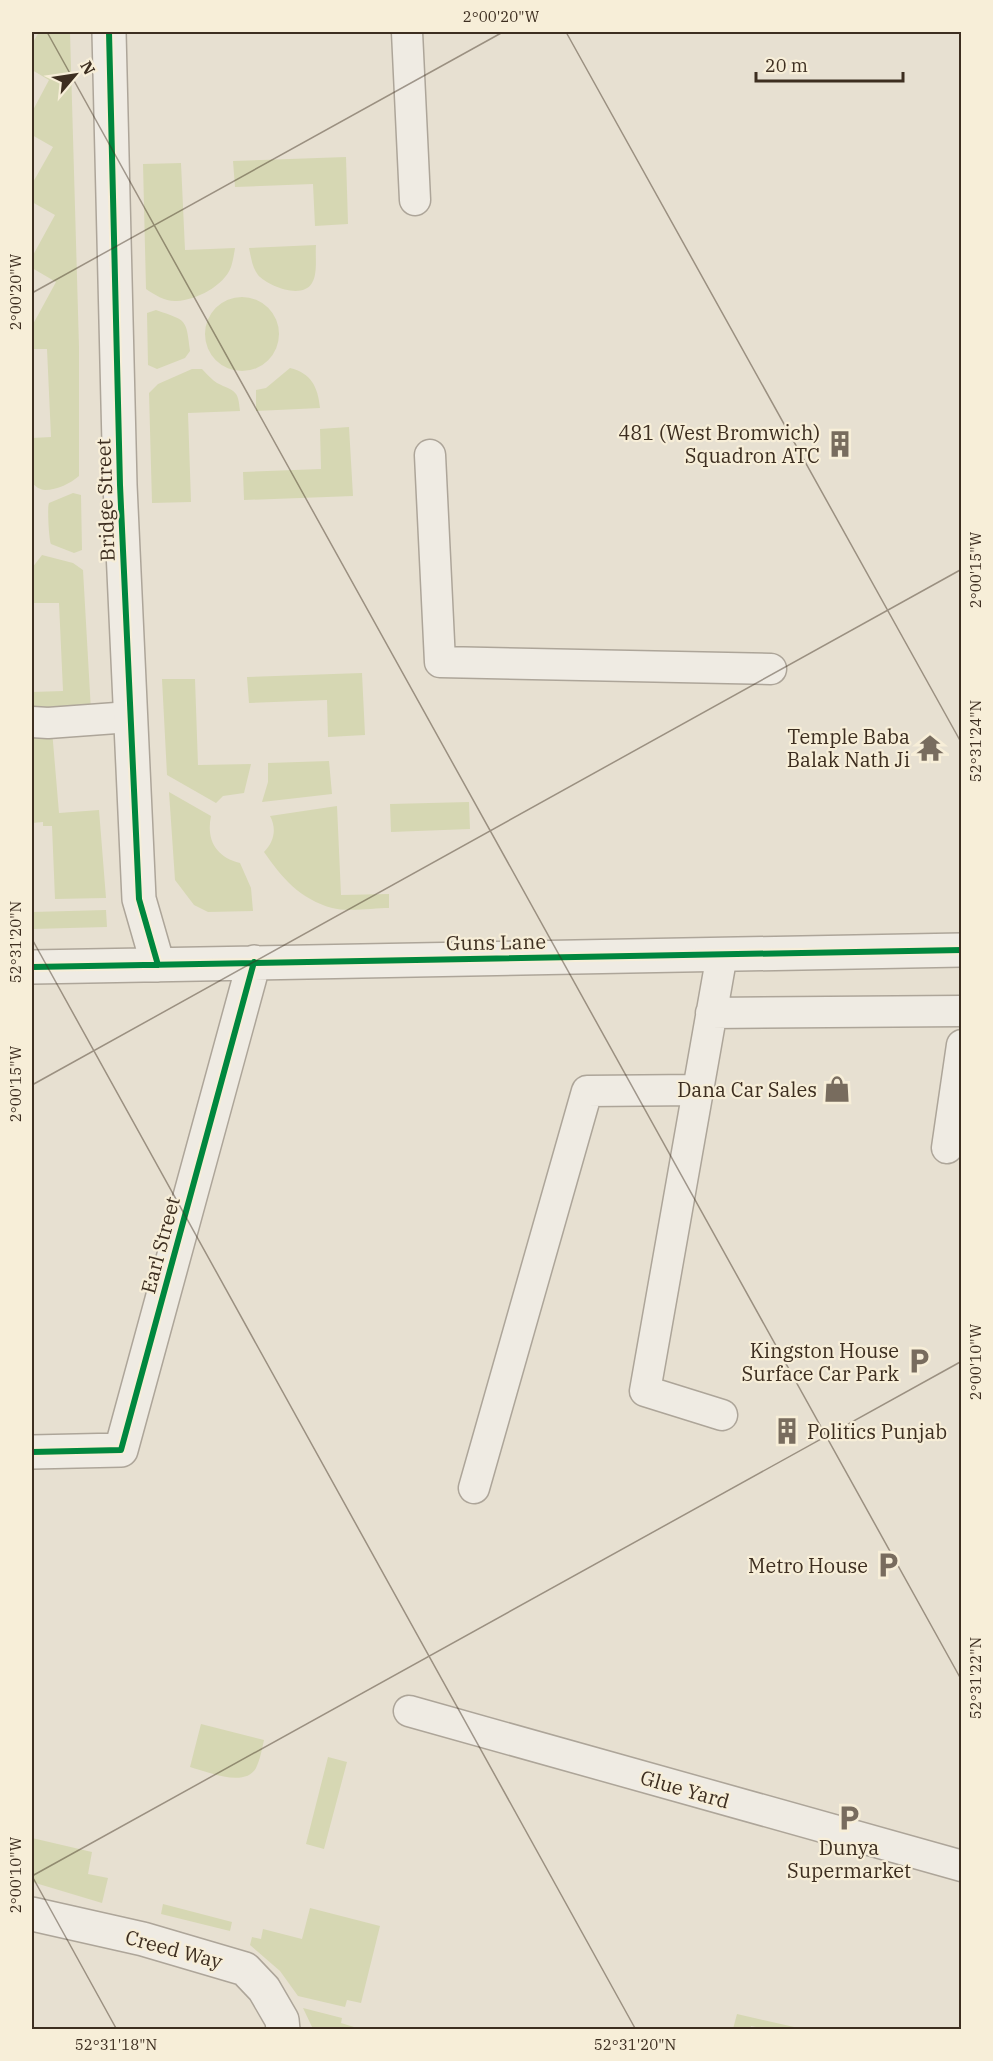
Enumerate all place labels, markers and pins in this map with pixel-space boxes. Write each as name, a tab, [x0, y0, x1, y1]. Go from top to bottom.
place label: 481 (West Bromwich) Squadron ATC	[618, 419, 820, 469]
building icon: 481 (West Bromwich) Squadron ATC	[825, 429, 855, 459]
place label: Temple Baba Balak Nath Ji	[787, 723, 910, 773]
temple icon: Temple Baba Balak Nath Ji	[915, 733, 945, 763]
shop icon: Dana Car Sales	[822, 1074, 852, 1104]
place label: Dana Car Sales	[677, 1076, 817, 1103]
place label: Kingston House Surface Car Park	[742, 1337, 899, 1387]
parking icon: Kingston House Surface Car Park	[904, 1346, 934, 1376]
building icon: Politics Punjab	[772, 1416, 802, 1446]
place label: Politics Punjab	[807, 1418, 947, 1445]
parking icon: Metro House	[873, 1550, 903, 1580]
place label: Metro House	[748, 1552, 868, 1579]
parking icon: Dunya Supermarket	[834, 1803, 864, 1833]
place label: Dunya Supermarket	[787, 1834, 911, 1884]

